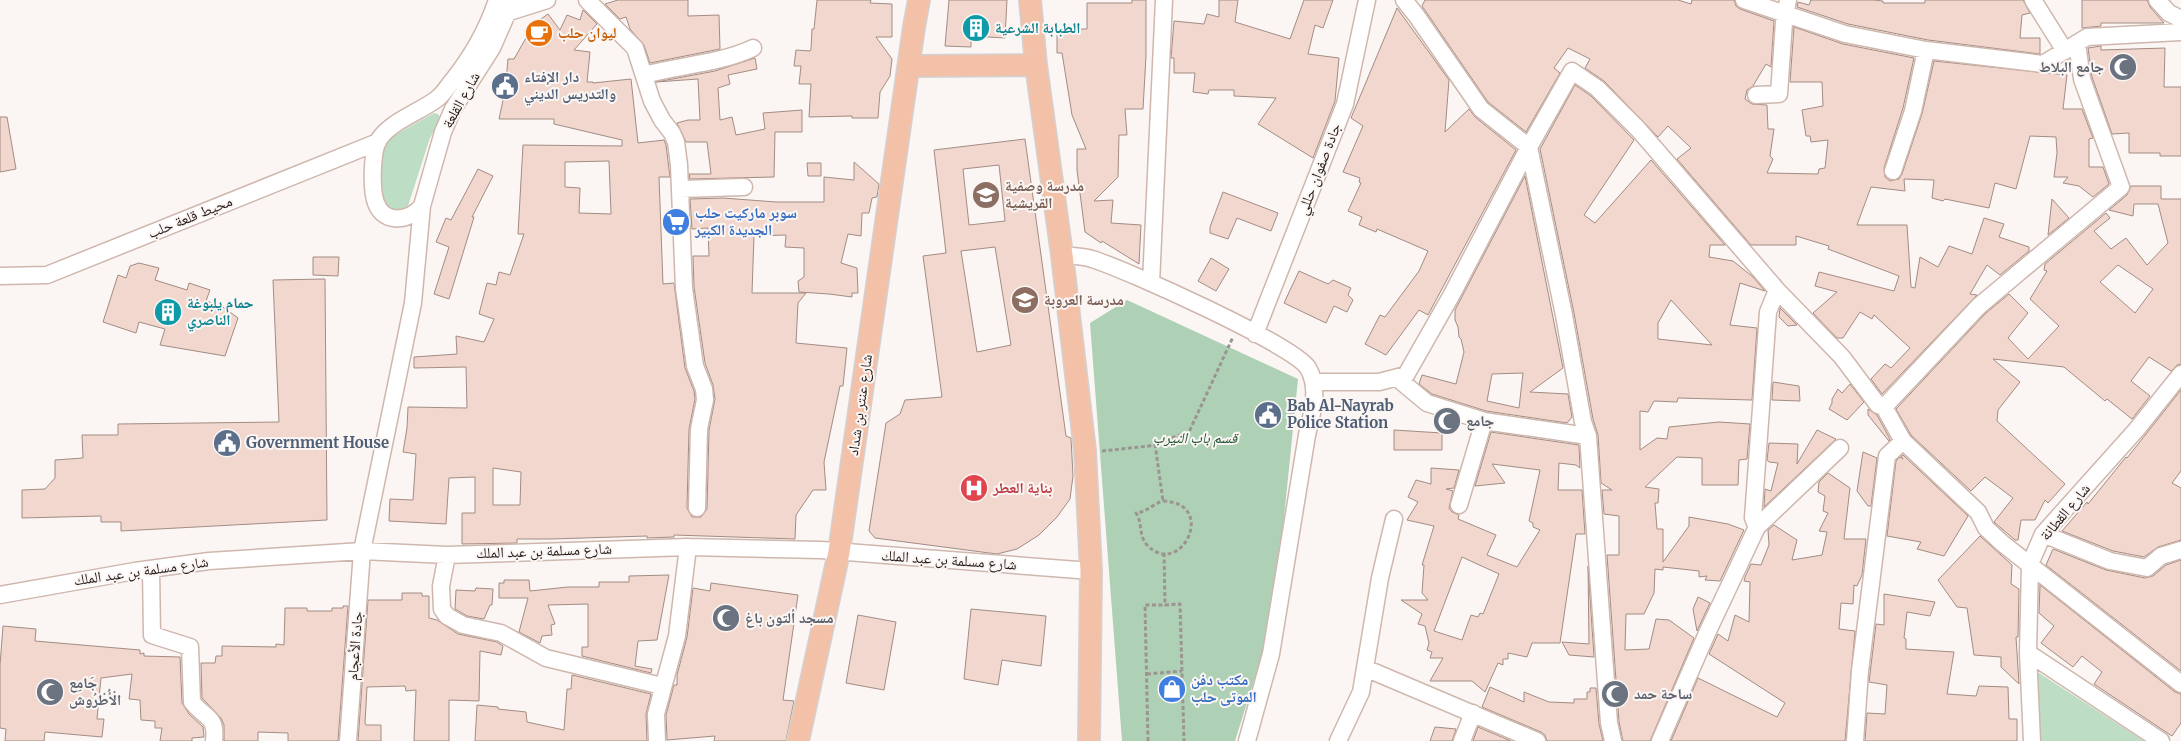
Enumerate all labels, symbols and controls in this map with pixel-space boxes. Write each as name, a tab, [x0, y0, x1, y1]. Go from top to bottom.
building icon: الطبابة الشرعية	[961, 13, 991, 43]
cafe icon: ليوان حلب	[524, 18, 554, 48]
place label: الطبابة الشرعية	[995, 18, 1081, 37]
place label: ليوان حلب	[558, 23, 617, 42]
mosque icon: جامع البلاط	[2108, 52, 2138, 82]
place label: جامع البلاط	[2039, 57, 2104, 77]
place label: دار الإفتاء والتدريس الديني	[524, 67, 616, 106]
street label: شارع القلعة	[437, 68, 485, 132]
public building icon: دار الإفتاء والتدريس الديني	[490, 71, 520, 101]
street label: جادة صفوان حللي	[1292, 120, 1348, 218]
place label: مدرسة وصفية القريشية	[1005, 176, 1084, 212]
school or university icon: مدرسة وصفية القريشية	[971, 180, 1001, 210]
street label: محيط قلعة حلب	[145, 191, 235, 242]
place label: سوبر ماركيت حلب الجديدة الكبير	[694, 203, 797, 239]
supermarket icon: سوبر ماركيت حلب الجديدة الكبير	[661, 207, 691, 237]
school or university icon: مدرسة العروبة	[1010, 285, 1040, 315]
place label: مدرسة العروبة	[1044, 290, 1124, 309]
place label: حمام يلبوغة الناصري	[187, 293, 254, 332]
building icon: حمام يلبوغة الناصري	[153, 297, 183, 327]
street label: شارع عنتر بن شداد	[843, 353, 877, 457]
place label: Bab Al-Nayrab Police Station	[1287, 396, 1394, 432]
public building icon: Bab Al-Nayrab Police Station	[1253, 400, 1283, 430]
mosque icon: جامع	[1432, 406, 1462, 436]
place label: جامع	[1466, 411, 1495, 431]
public building icon: Government House	[212, 428, 242, 458]
park label: قسم باب النيرب	[1153, 428, 1240, 448]
place label: Government House	[246, 433, 389, 452]
hospital icon: بناية العطر	[959, 473, 989, 503]
place label: بناية العطر	[992, 478, 1052, 497]
street label: شارع القطانة	[2035, 479, 2095, 545]
street label: شارع مسلمة بن عبد الملك	[476, 539, 612, 563]
street label: شارع مسلمة بن عبد الملك	[881, 545, 1018, 575]
street label: شارع مسلمة بن عبد الملك	[72, 552, 210, 590]
mosque icon: مسجد ألتون باغ	[711, 603, 741, 633]
place label: مسجد ألتون باغ	[745, 608, 834, 628]
street label: جادة الأعجام	[343, 610, 367, 681]
place label: مكتب دفن الموتى حلب	[1191, 670, 1257, 706]
place label: جَامِع الْأُطْرُوش	[69, 673, 121, 709]
shop icon: مكتب دفن الموتى حلب	[1157, 674, 1187, 704]
mosque icon: جَامِع الْأُطْرُوش	[35, 677, 65, 707]
mosque icon: ساحة حمد	[1600, 679, 1630, 709]
place label: ساحة حمد	[1634, 684, 1692, 703]

